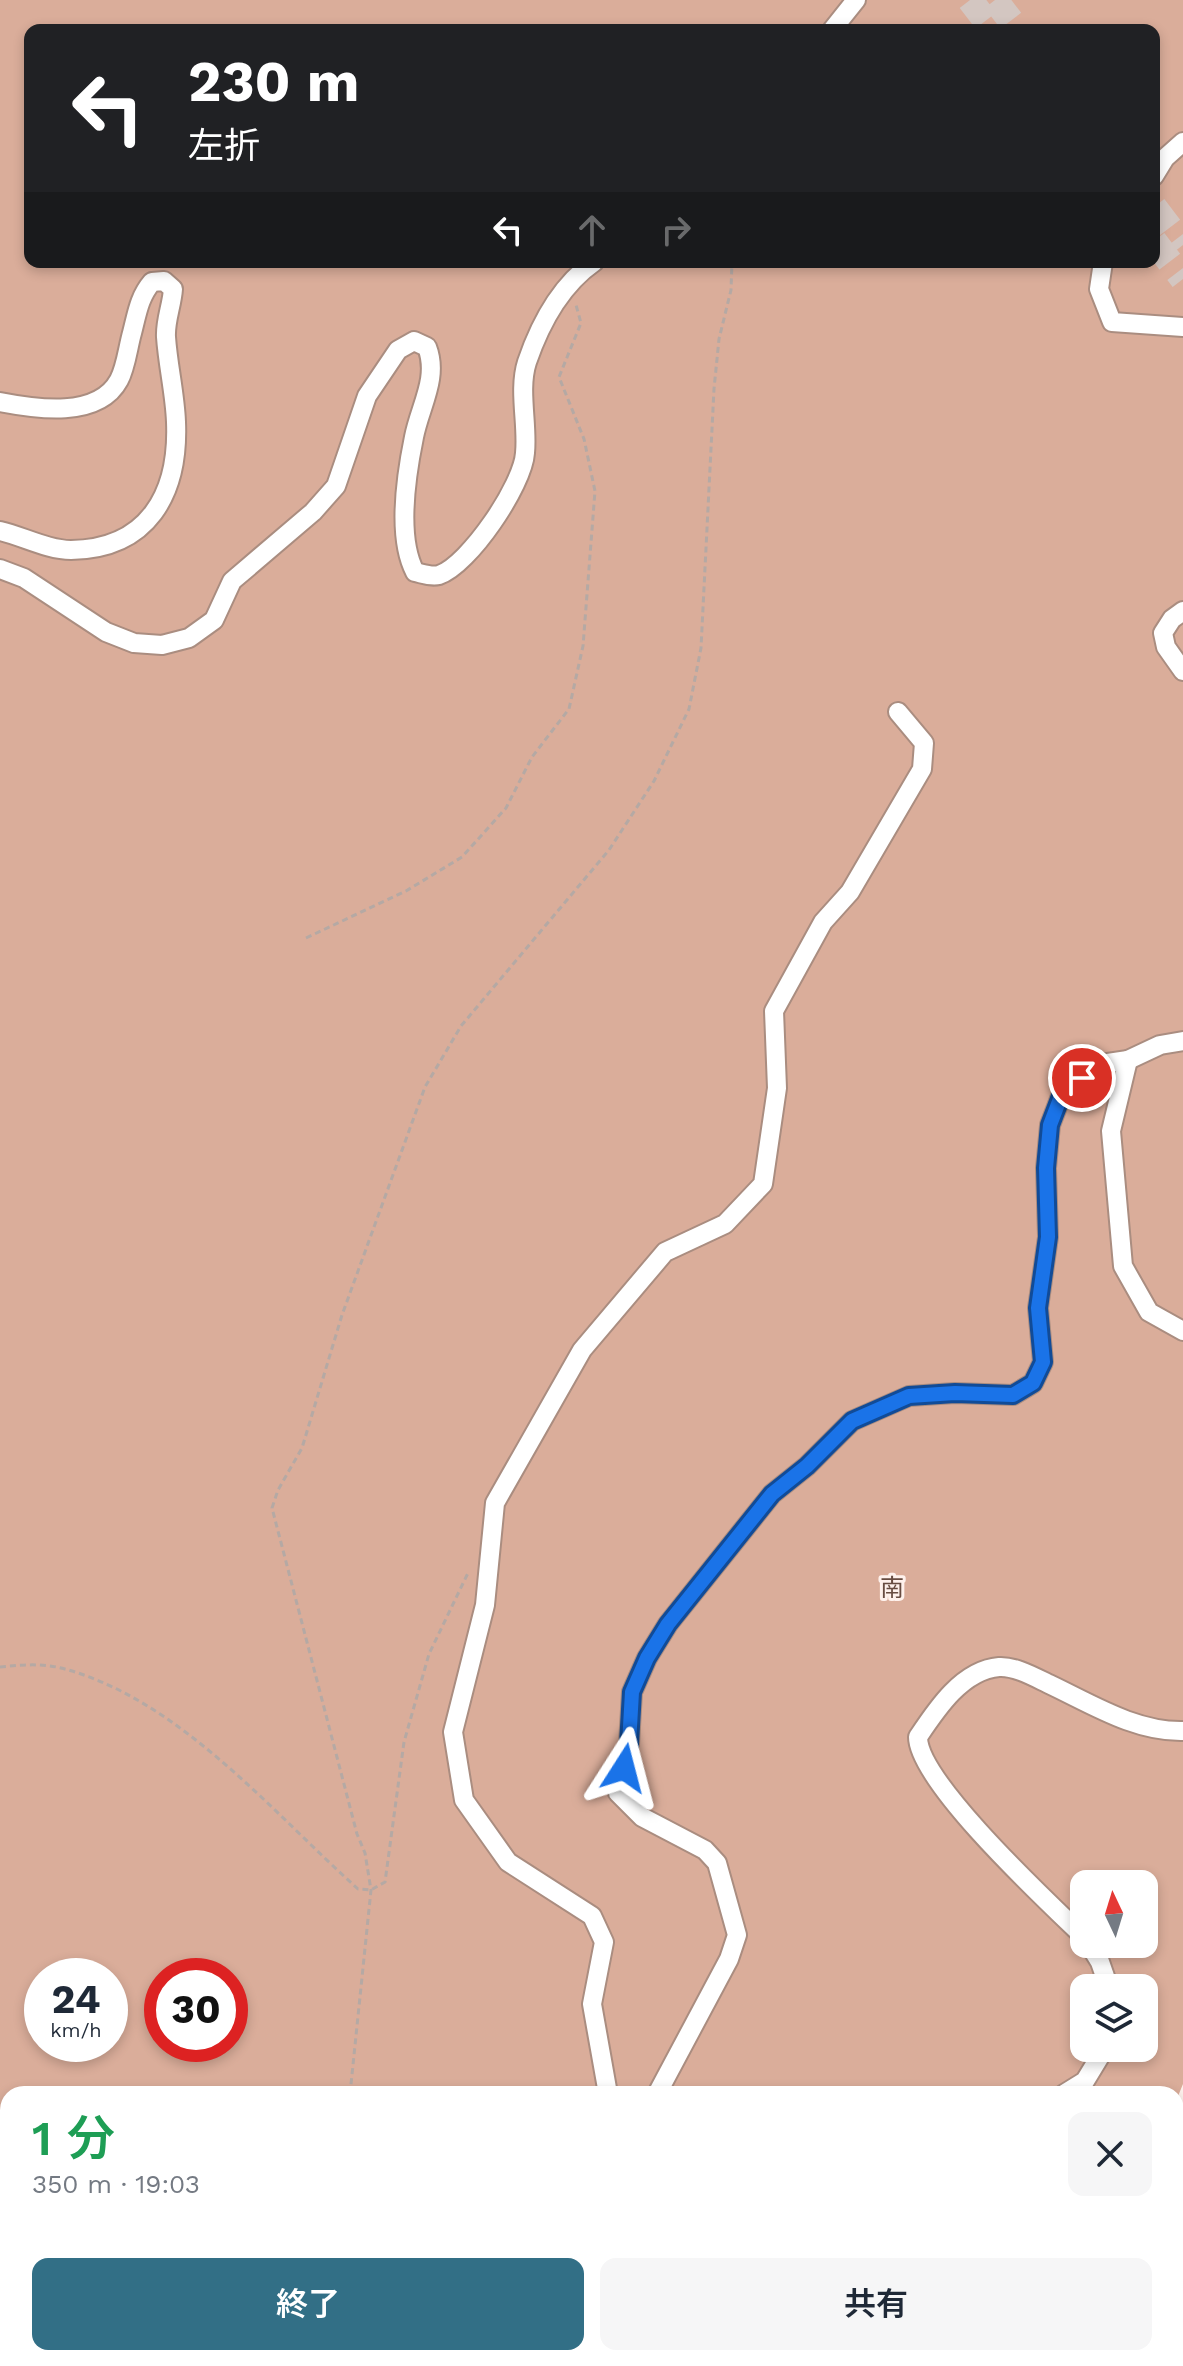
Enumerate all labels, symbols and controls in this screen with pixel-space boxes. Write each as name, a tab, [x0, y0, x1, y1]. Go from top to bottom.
text: 230 m	[188, 49, 359, 115]
icon: left	[56, 56, 160, 160]
text: 左折	[188, 125, 260, 167]
icon: left	[486, 208, 530, 252]
icon: ahead	[570, 208, 614, 252]
icon: right	[654, 208, 698, 252]
pin	[1048, 1044, 1116, 1112]
icon: arrive	[1060, 1056, 1104, 1100]
district label: 南	[880, 1574, 904, 1602]
position arrow	[582, 1726, 666, 1810]
north arrow	[1070, 1870, 1158, 1958]
map controls	[1070, 1870, 1158, 2062]
speed limit sign: 30	[144, 1958, 248, 2062]
button: layers	[1070, 1974, 1158, 2062]
text: 24	[51, 1976, 101, 2023]
text: km/h	[50, 2018, 102, 2042]
text: 1 分	[32, 2110, 115, 2167]
button: close	[1068, 2112, 1152, 2196]
text: 350 m · 19:03	[32, 2169, 200, 2199]
button: 終了	[32, 2258, 584, 2350]
button: 共有	[600, 2258, 1152, 2350]

